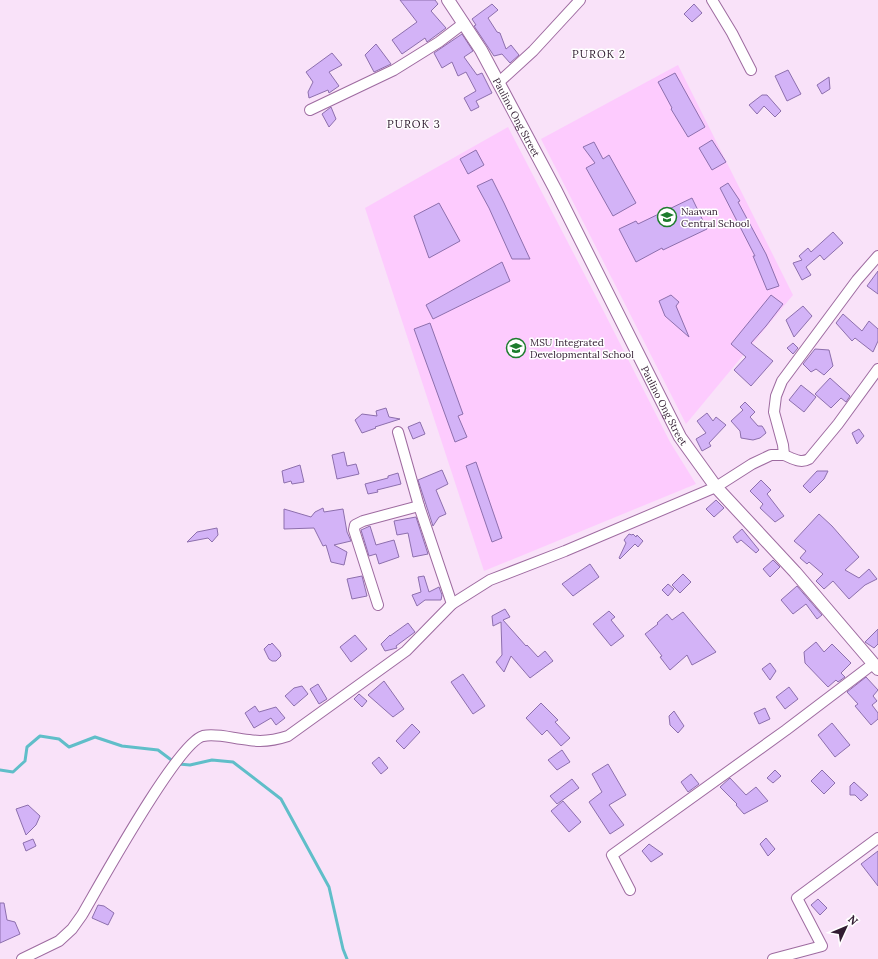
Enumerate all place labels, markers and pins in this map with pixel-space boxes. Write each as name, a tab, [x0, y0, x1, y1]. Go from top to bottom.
place label: Naawan Central School	[681, 205, 750, 230]
school or university icon: Naawan Central School	[656, 206, 678, 228]
place label: MSU Integrated Developmental School	[530, 336, 634, 361]
school or university icon: MSU Integrated Developmental School	[505, 337, 527, 359]

